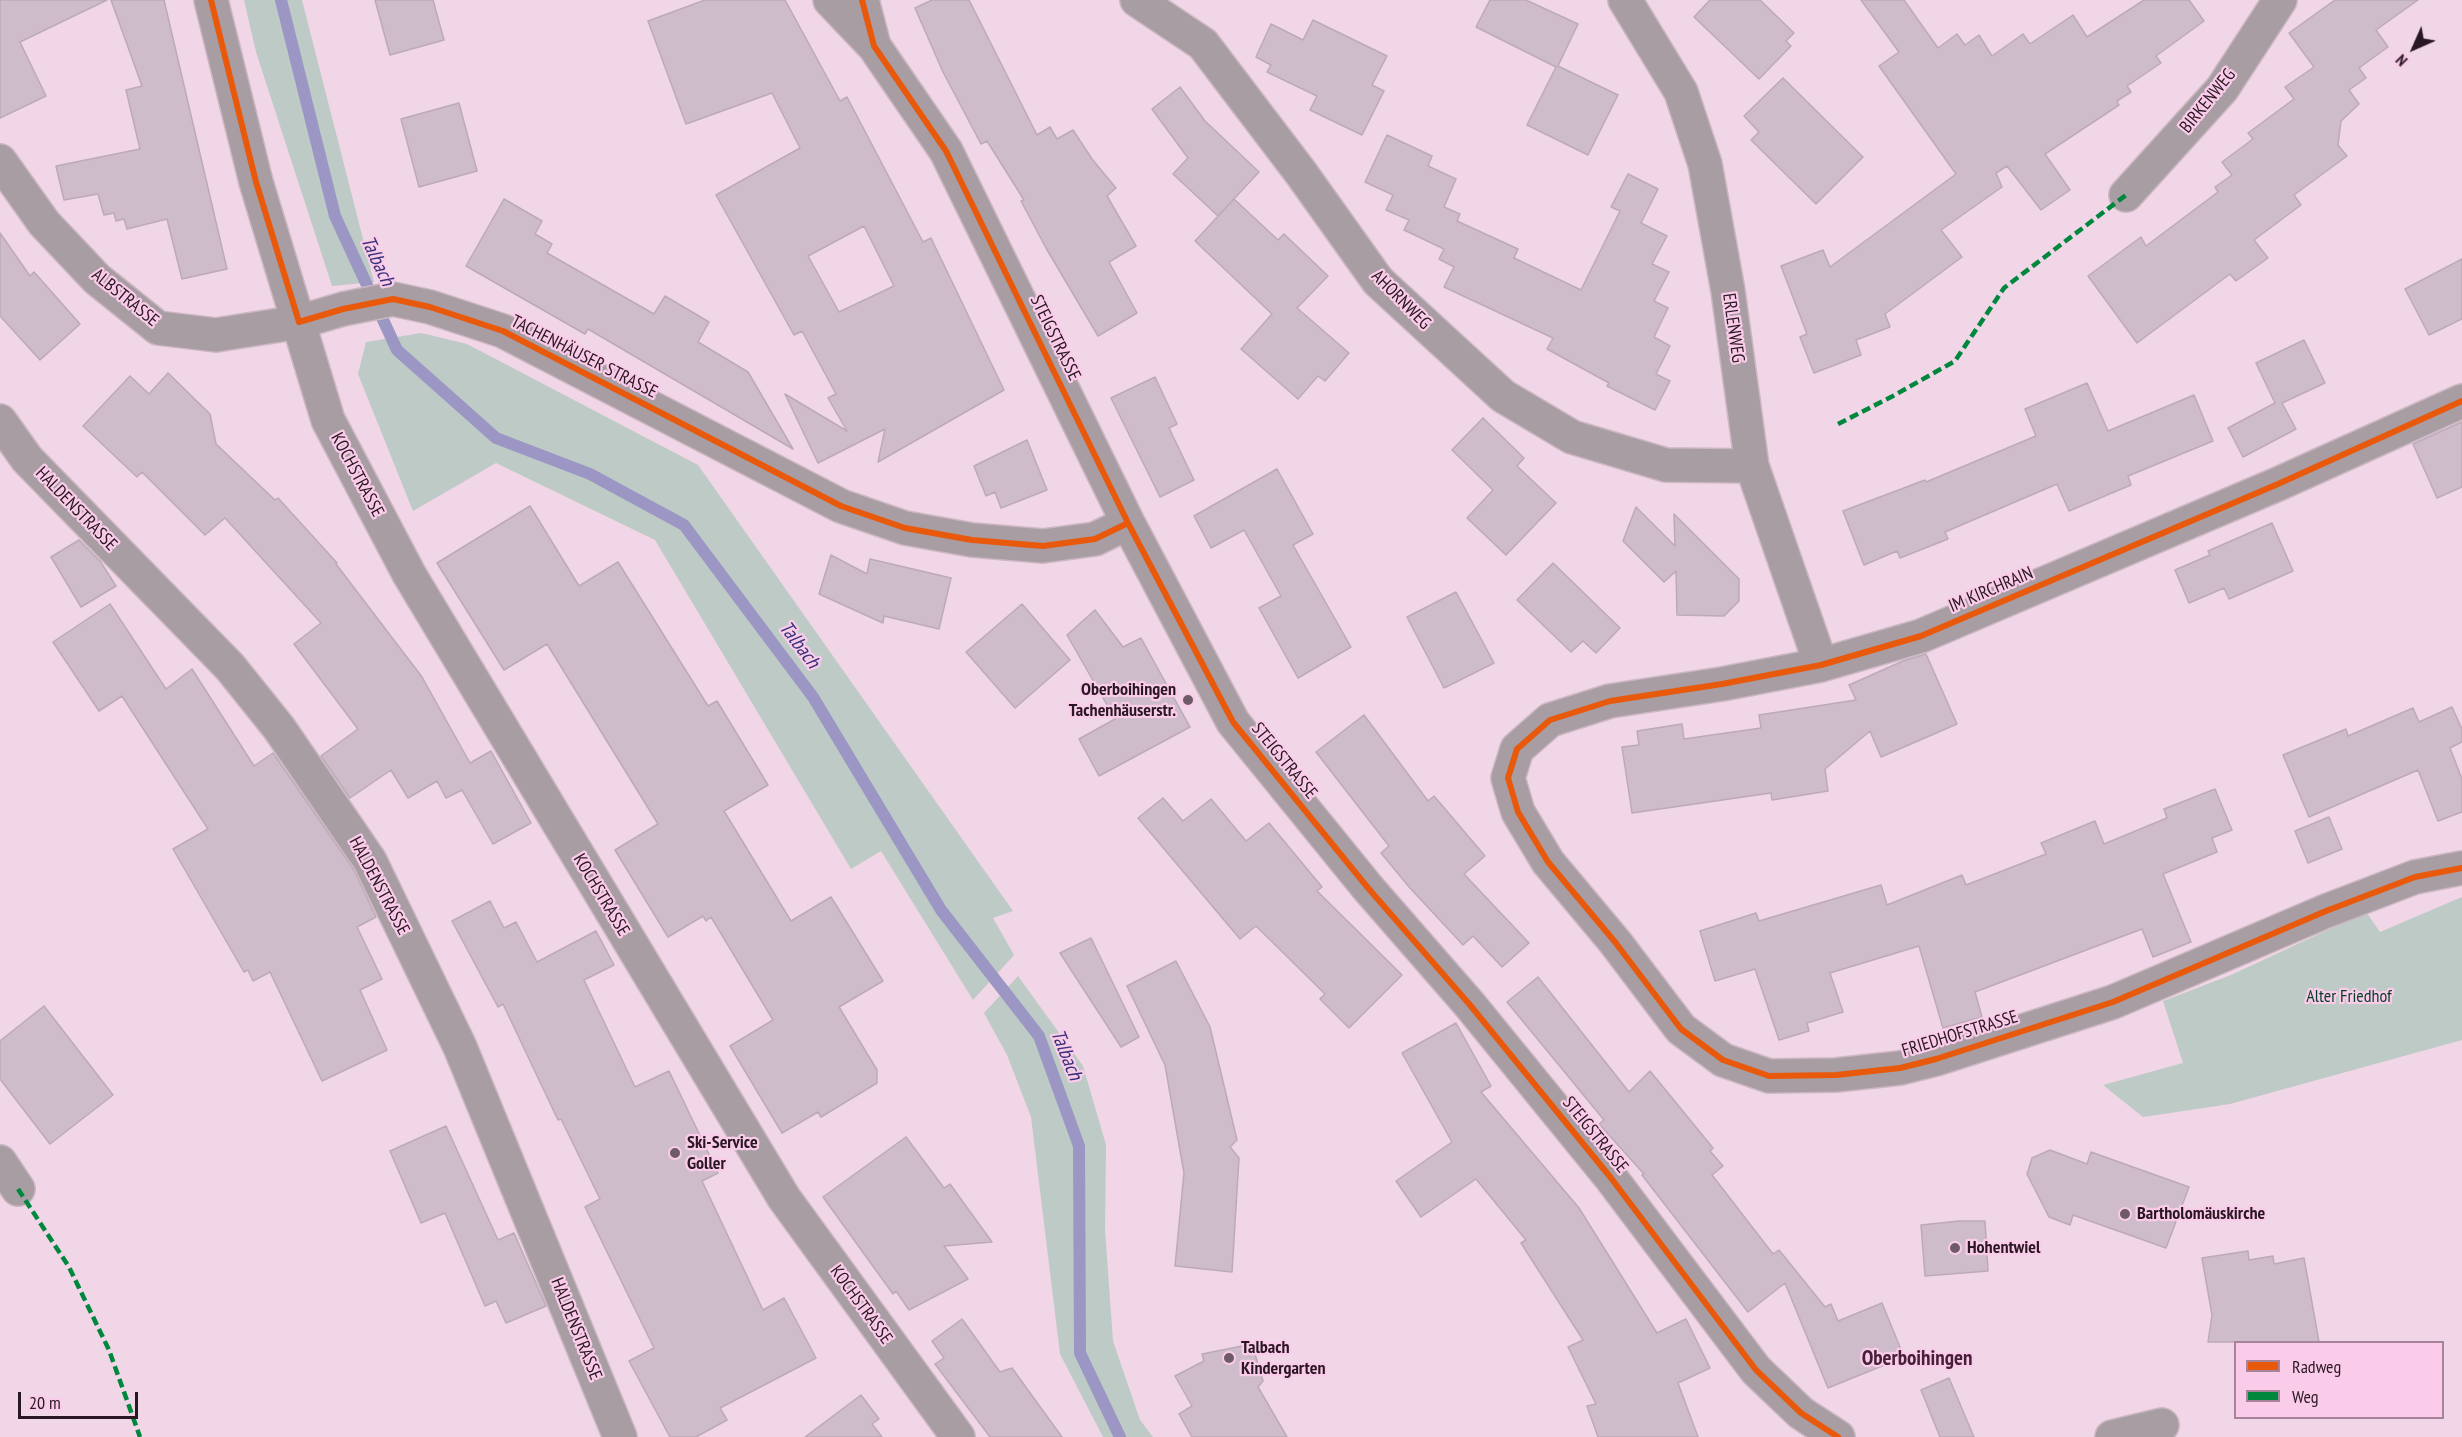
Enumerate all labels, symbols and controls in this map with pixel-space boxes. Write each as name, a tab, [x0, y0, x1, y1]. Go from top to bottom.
north arrow	[2384, 18, 2444, 78]
text: N	[2391, 51, 2411, 71]
street label: BIRKENWEG	[2176, 65, 2240, 137]
water label: Talbach	[355, 232, 399, 290]
street label: ALBSTRASSE	[87, 264, 163, 332]
street label: AHORNWEG	[1367, 266, 1435, 334]
street label: STEIGSTRASSE	[1025, 292, 1085, 384]
street label: ERLENWEG	[1717, 292, 1749, 364]
street label: TACHENHÄUSER STRASSE	[507, 311, 661, 403]
street label: KOCHSTRASSE	[326, 429, 388, 521]
street label: HALDENSTRASSE	[31, 463, 121, 555]
street label: IM KIRCHRAIN	[1946, 563, 2036, 617]
water label: Talbach	[774, 617, 824, 673]
place label: Oberboihingen Tachenhäuserstr.	[1069, 679, 1176, 722]
marker: Oberboihingen Tachenhäuserstr.	[1181, 693, 1195, 707]
street label: STEIGSTRASSE	[1247, 718, 1321, 804]
street label: HALDENSTRASSE	[344, 833, 414, 939]
street label: KOCHSTRASSE	[568, 850, 634, 940]
park label: Alter Friedhof	[2306, 986, 2392, 1008]
street label: FRIEDHOFSTRASSE	[1899, 1006, 2021, 1062]
water label: Talbach	[1045, 1026, 1087, 1084]
street label: STEIGSTRASSE	[1558, 1092, 1632, 1178]
place label: Ski-Service Goller	[687, 1132, 758, 1174]
marker: Ski-Service Goller	[668, 1146, 682, 1160]
place label: Bartholomäuskirche	[2137, 1203, 2265, 1225]
marker: Bartholomäuskirche	[2118, 1207, 2132, 1221]
place label: Hohentwiel	[1967, 1237, 2040, 1259]
marker: Hohentwiel	[1948, 1241, 1962, 1255]
street label: KOCHSTRASSE	[825, 1261, 897, 1349]
street label: HALDENSTRASSE	[546, 1275, 606, 1383]
place label: Talbach Kindergarten	[1241, 1337, 1326, 1380]
legend	[2234, 1341, 2444, 1419]
district label: Oberboihingen	[1862, 1346, 1972, 1372]
marker: Talbach Kindergarten	[1222, 1351, 1236, 1365]
text: Radweg	[2292, 1355, 2341, 1378]
scale bar	[21, 1380, 141, 1418]
text: Weg	[2292, 1385, 2319, 1408]
text: 20 m	[29, 1391, 61, 1414]

